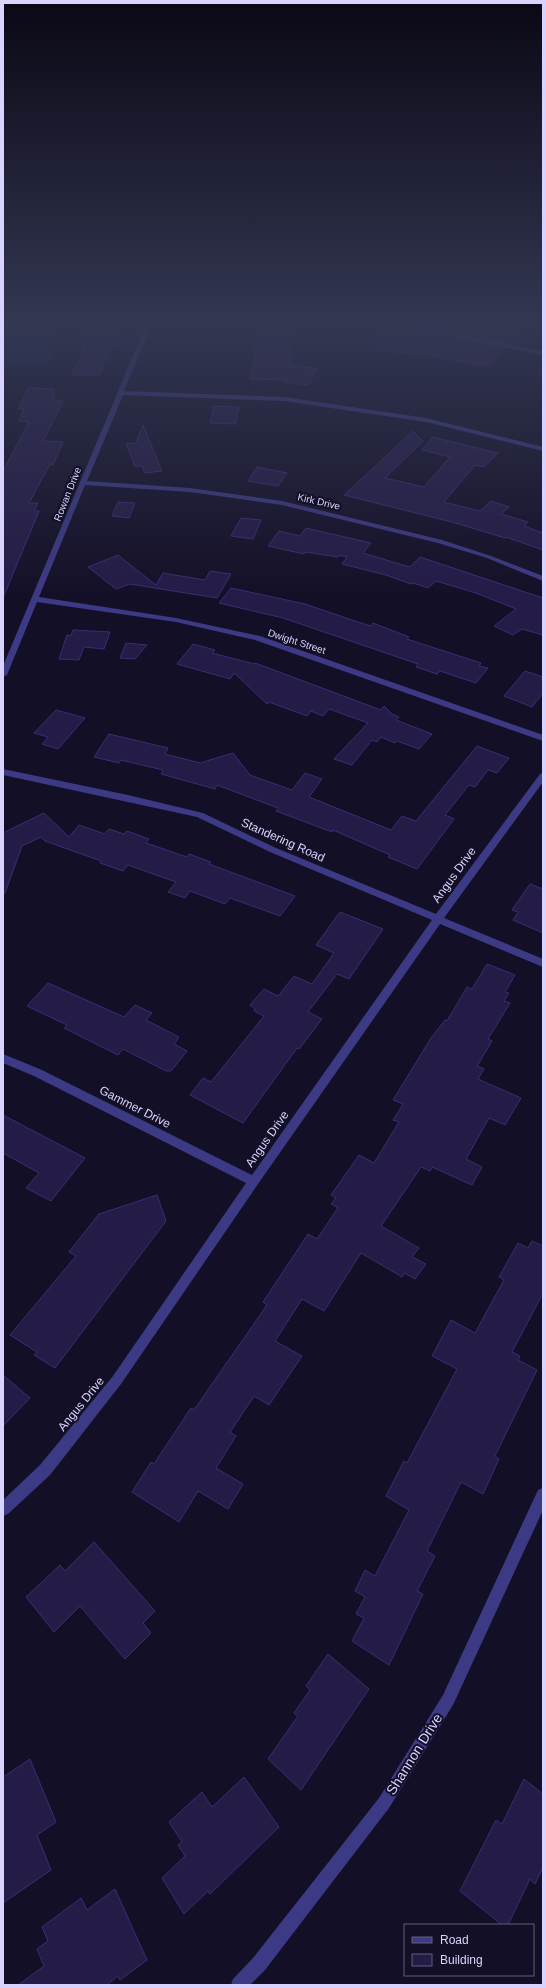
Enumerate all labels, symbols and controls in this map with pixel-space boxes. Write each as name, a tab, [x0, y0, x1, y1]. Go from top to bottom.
street label: Rowan Drive	[52, 465, 83, 523]
street label: Kirk Drive	[297, 491, 342, 512]
street label: Dwight Street	[267, 627, 327, 656]
street label: Standering Road	[239, 815, 327, 865]
street label: Angus Drive	[429, 844, 479, 906]
street label: Gammer Drive	[97, 1083, 173, 1131]
street label: Angus Drive	[243, 1108, 292, 1170]
street label: Angus Drive	[55, 1374, 107, 1434]
street label: Shannon Drive	[383, 1710, 445, 1798]
legend	[404, 1924, 534, 1976]
text: Road	[440, 1933, 469, 1947]
text: Building	[440, 1953, 483, 1967]

